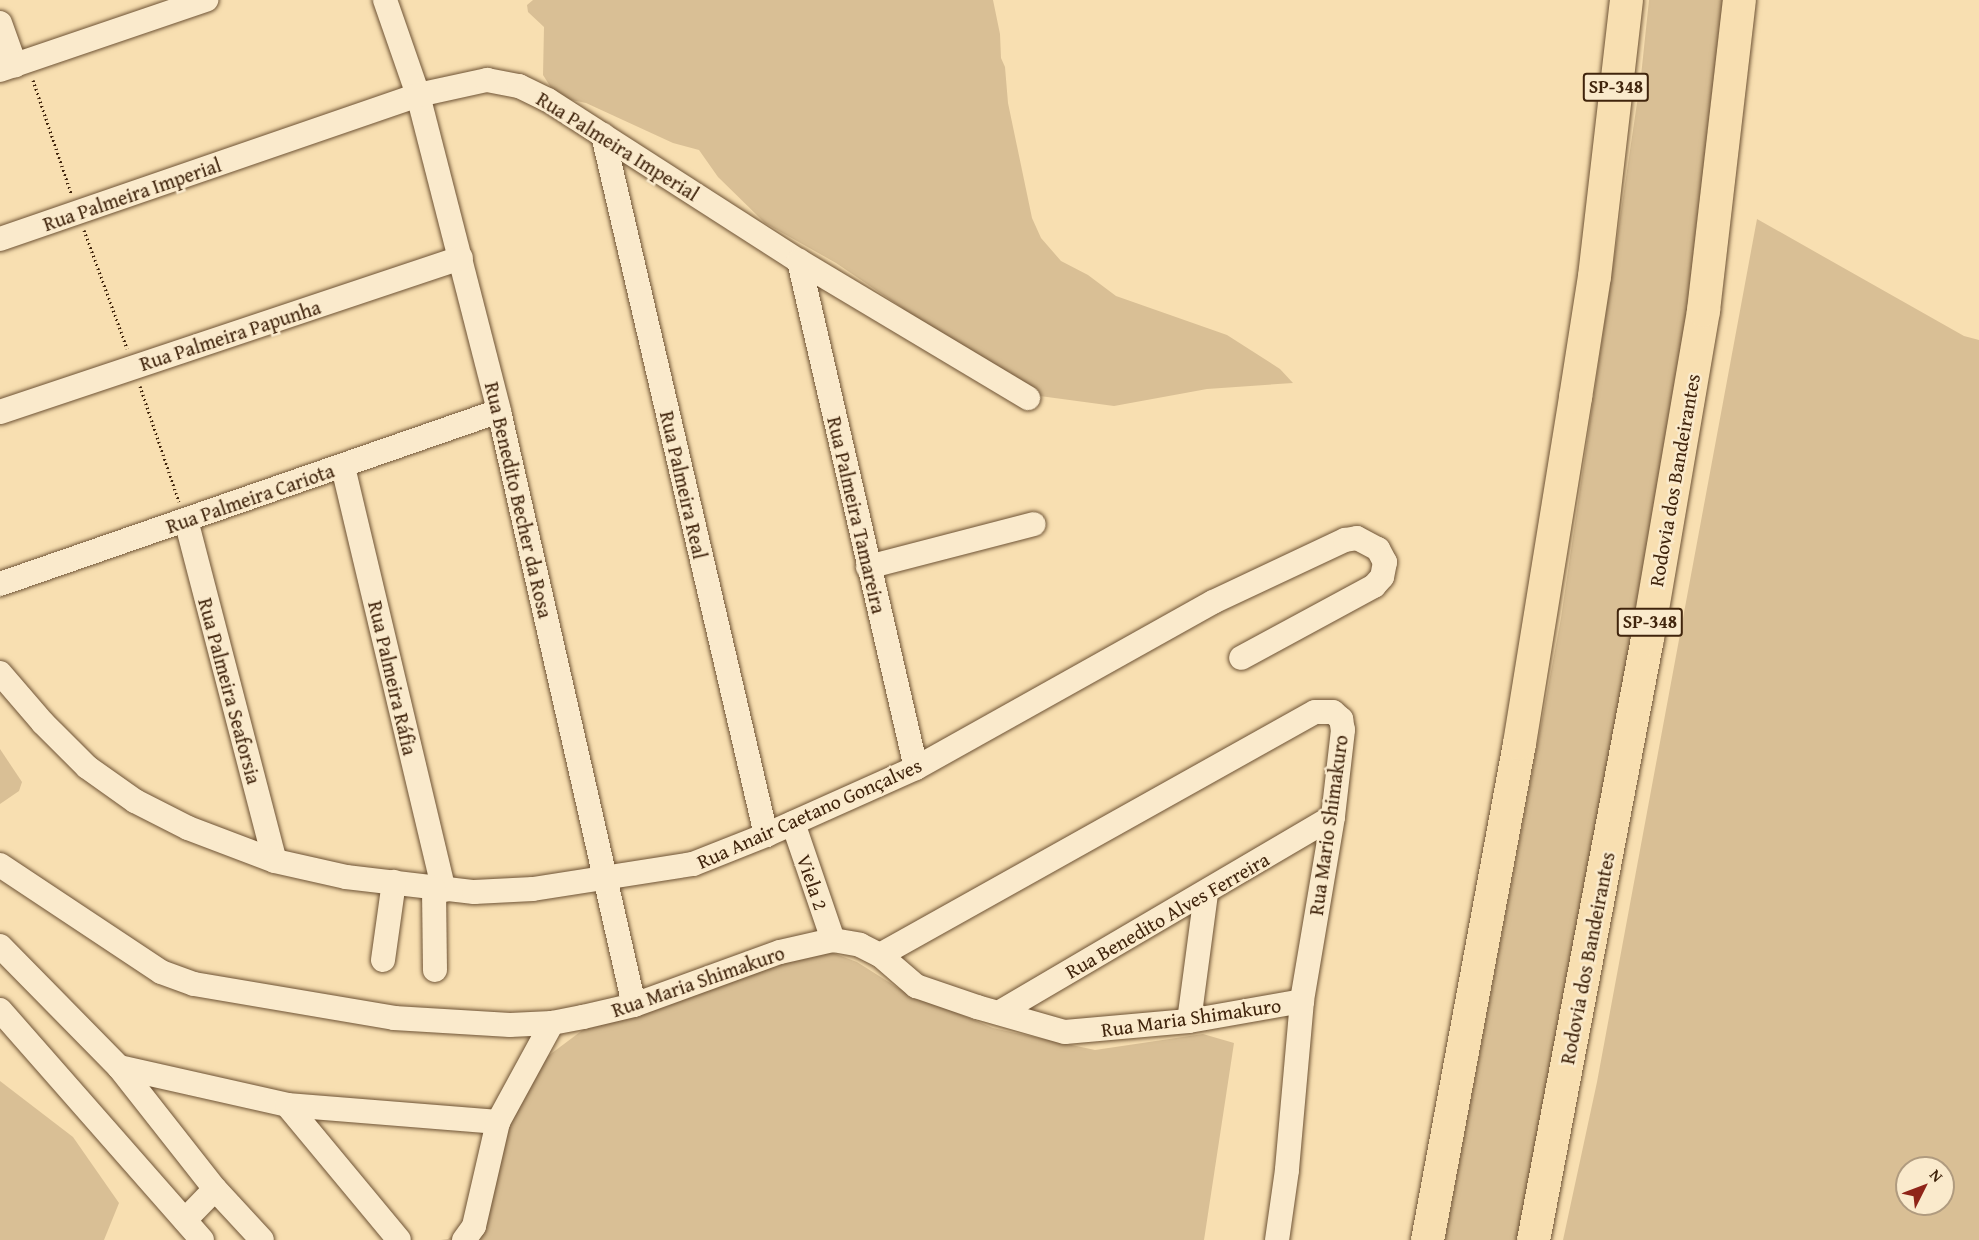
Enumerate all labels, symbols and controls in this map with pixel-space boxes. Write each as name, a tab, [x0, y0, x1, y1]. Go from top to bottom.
road number: SP-348	[1582, 72, 1650, 102]
street label: Rua Palmeira Imperial	[532, 86, 704, 206]
street label: Rua Palmeira Imperial	[40, 152, 224, 236]
street label: Rua Palmeira Papunha	[136, 294, 324, 376]
street label: Rodovia dos Bandeirantes	[1643, 372, 1705, 588]
street label: Rua Benedito Becher da Rosa	[480, 380, 558, 620]
street label: Rua Palmeira Real	[655, 409, 713, 561]
street label: Rua Palmeira Tamareira	[823, 414, 891, 616]
street label: Rua Palmeira Cariota	[163, 458, 337, 538]
street label: Rua Palmeira Seaforsia	[194, 595, 266, 787]
street label: Rua Palmeira Ráfia	[364, 598, 422, 758]
road number: SP-348	[1616, 607, 1684, 637]
street label: Rua Mario Shimakuro	[1303, 733, 1353, 917]
street label: Rua Anair Caetano Gonçalves	[693, 753, 925, 873]
street label: Rua Benedito Alves Ferreira	[1061, 847, 1273, 983]
street label: Rodovia dos Bandeirantes	[1555, 850, 1619, 1066]
street label: Viela 2	[792, 851, 834, 913]
street label: Rua Maria Shimakuro	[608, 940, 788, 1022]
street label: Rua Maria Shimakuro	[1100, 993, 1282, 1041]
north arrow	[1895, 1156, 1955, 1216]
text: N	[1924, 1163, 1949, 1187]

